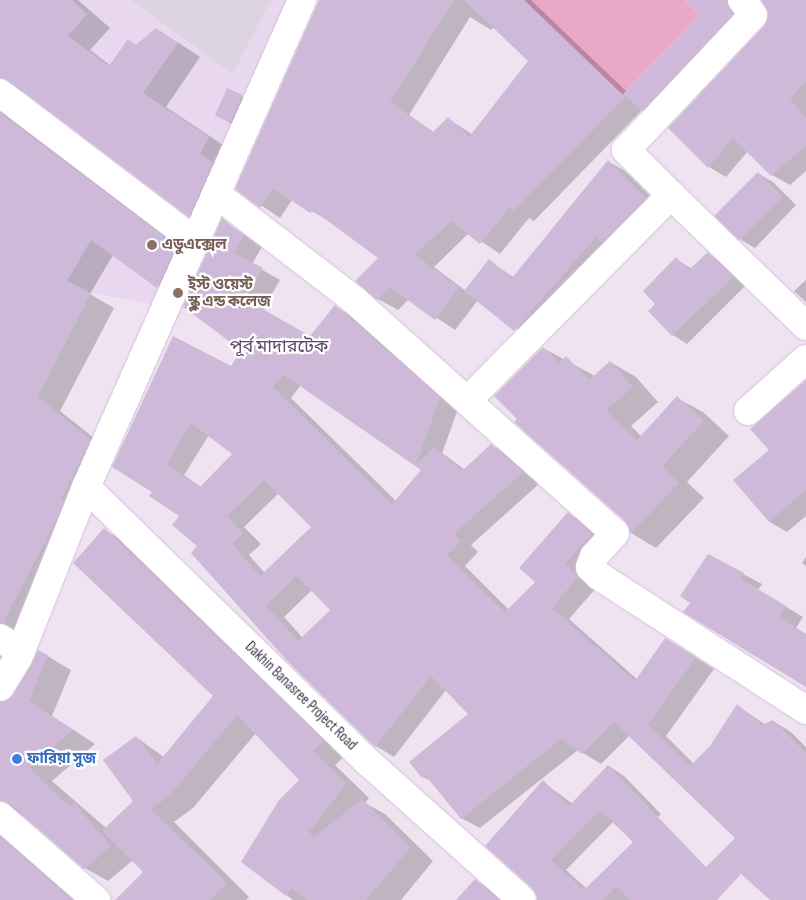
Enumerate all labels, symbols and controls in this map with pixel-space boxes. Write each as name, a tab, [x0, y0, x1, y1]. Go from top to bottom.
place label: এডুএক্সেল	[162, 236, 227, 254]
marker: এডুএক্সেল	[146, 239, 158, 251]
place label: ইস্ট ওয়েস্ট স্কুল এন্ড কলেজ	[188, 275, 271, 310]
marker: ইস্ট ওয়েস্ট স্কুল এন্ড কলেজ	[172, 287, 184, 299]
district label: পূর্ব মাদারটেক	[230, 336, 328, 358]
street label: Dakhin Banasree Project Road	[241, 638, 361, 754]
place label: ফারিয়া সুজ	[27, 750, 96, 768]
marker: ফারিয়া সুজ	[11, 753, 23, 765]

